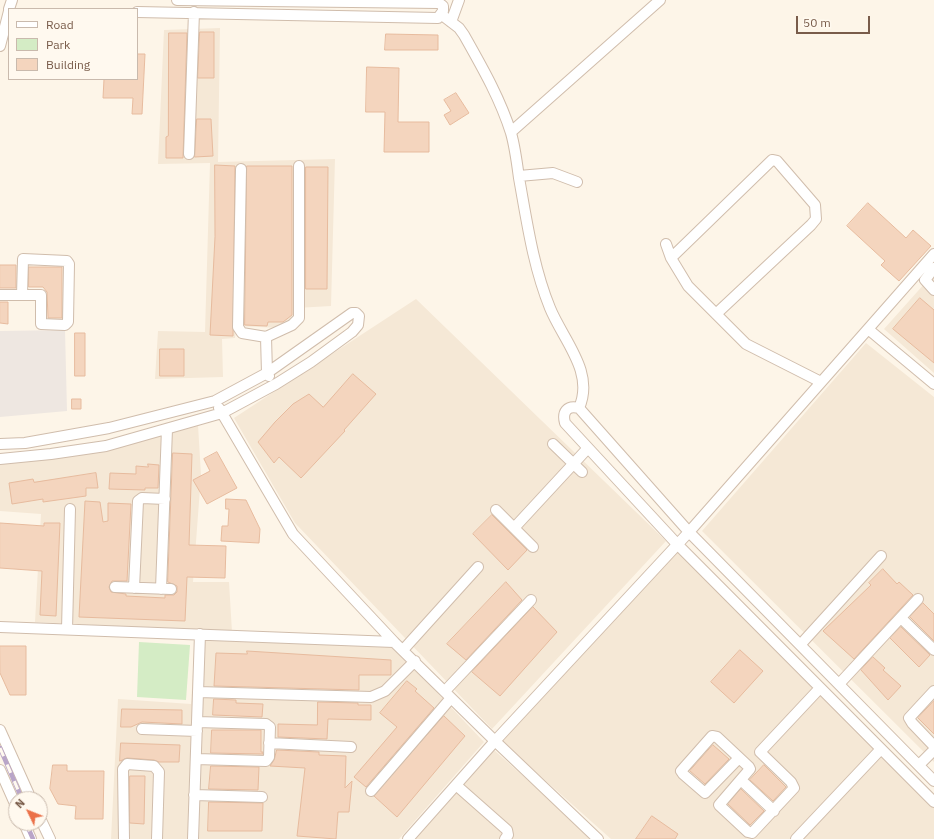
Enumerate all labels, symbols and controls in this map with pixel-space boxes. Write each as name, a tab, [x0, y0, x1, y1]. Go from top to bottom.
legend	[8, 8, 138, 80]
scale bar	[798, 8, 872, 34]
text: 50 m	[803, 15, 831, 30]
text: Road	[46, 17, 74, 32]
text: Park	[46, 37, 70, 52]
text: Building	[46, 57, 90, 72]
north arrow	[8, 791, 48, 831]
text: N	[12, 796, 28, 811]

